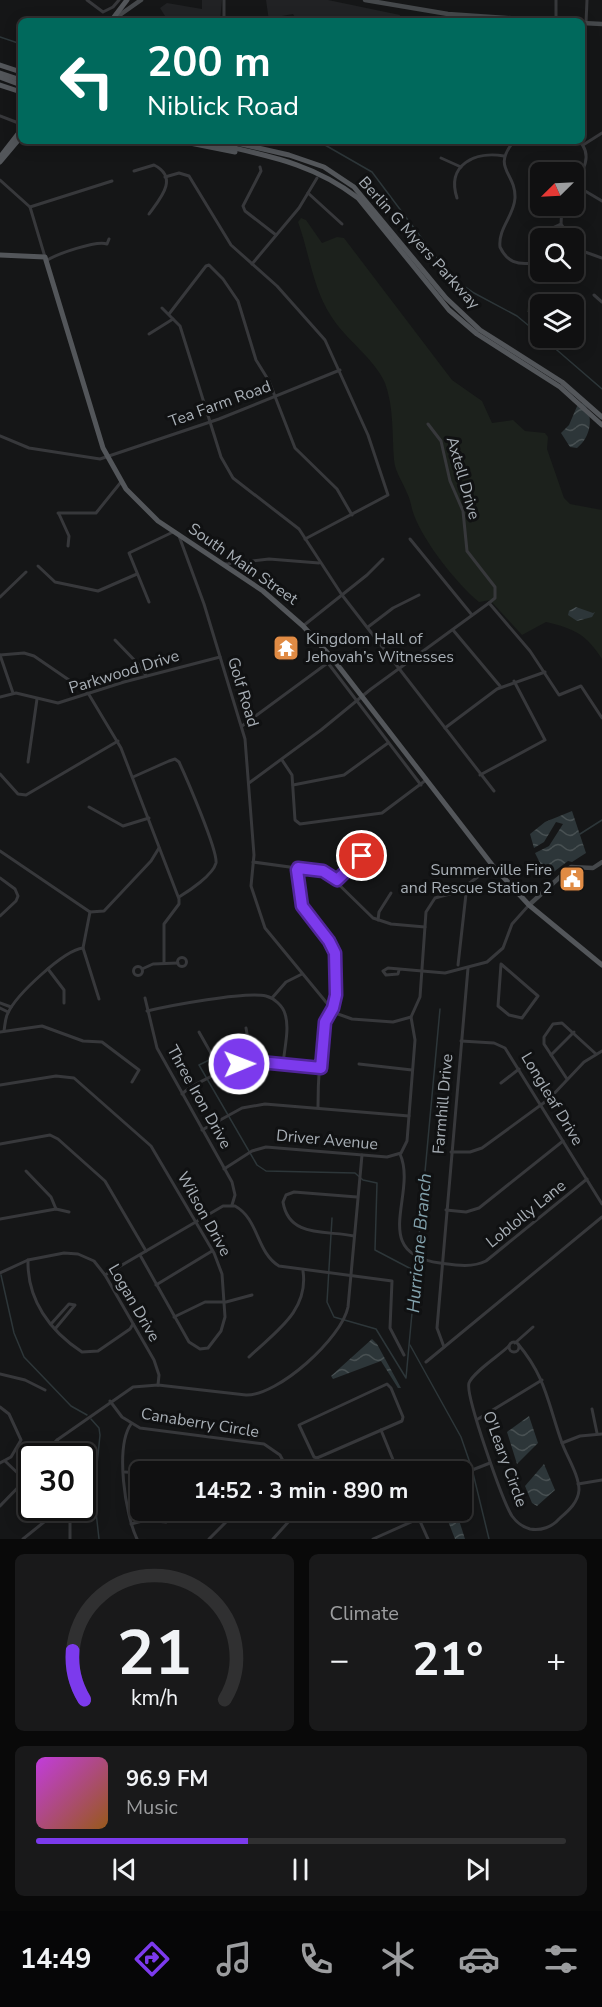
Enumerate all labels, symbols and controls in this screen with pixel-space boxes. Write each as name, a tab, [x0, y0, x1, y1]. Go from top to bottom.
text: 200 m	[147, 34, 271, 91]
icon: left	[48, 42, 126, 120]
text: Niblick Road	[147, 88, 299, 125]
north arrow	[530, 162, 584, 216]
map controls	[530, 162, 584, 348]
street label: Berlin G Myers Parkway	[353, 172, 485, 315]
button: search	[530, 228, 584, 282]
button: layers	[530, 294, 584, 348]
street label: Tea Farm Road	[166, 375, 274, 433]
street label: Axtell Drive	[441, 434, 485, 522]
street label: South Main Street	[184, 518, 303, 610]
place label: Kingdom Hall of Jehovah’s Witnesses	[305, 628, 454, 668]
temple icon: Kingdom Hall of Jehovah’s Witnesses	[271, 633, 301, 663]
street label: Parkwood Drive	[66, 645, 182, 699]
street label: Golf Road	[222, 654, 264, 730]
pin	[336, 830, 387, 881]
icon: arrive	[345, 839, 378, 872]
place label: Summerville Fire and Rescue Station 2	[400, 859, 552, 899]
public building icon: Summerville Fire and Rescue Station 2	[557, 864, 587, 894]
position arrow	[207, 1032, 271, 1096]
street label: Three Iron Drive	[161, 1041, 237, 1153]
street label: Longleaf Drive	[516, 1048, 588, 1150]
street label: Farmhill Drive	[428, 1053, 458, 1155]
street label: Driver Avenue	[275, 1125, 379, 1155]
street label: Wilson Drive	[172, 1168, 236, 1260]
water label: Hurricane Branch	[401, 1172, 437, 1314]
street label: Loblolly Lane	[481, 1175, 571, 1253]
street label: Logan Drive	[103, 1260, 165, 1346]
street label: Canaberry Circle	[139, 1403, 261, 1443]
street label: O'Leary Circle	[477, 1408, 533, 1510]
speed limit sign: 30	[18, 1443, 96, 1521]
text: 14:52 · 3 min · 890 m	[194, 1476, 408, 1506]
text: Climate	[330, 1600, 399, 1627]
text: 21	[117, 1611, 192, 1696]
text: 21°	[412, 1630, 483, 1691]
text: −	[330, 1638, 349, 1683]
text: +	[546, 1638, 566, 1683]
text: km/h	[131, 1683, 178, 1713]
text: 96.9 FM	[126, 1764, 208, 1794]
text: Music	[126, 1794, 178, 1821]
icon: previous	[108, 1853, 141, 1886]
icon: pause	[284, 1853, 317, 1886]
icon: next	[461, 1853, 494, 1886]
icon: directions	[131, 1938, 173, 1980]
icon: music	[213, 1938, 255, 1980]
icon: phone	[295, 1938, 337, 1980]
icon: climate	[377, 1938, 419, 1980]
icon: car	[458, 1938, 500, 1980]
icon: filters	[540, 1938, 582, 1980]
text: 14:49	[20, 1941, 91, 1978]

